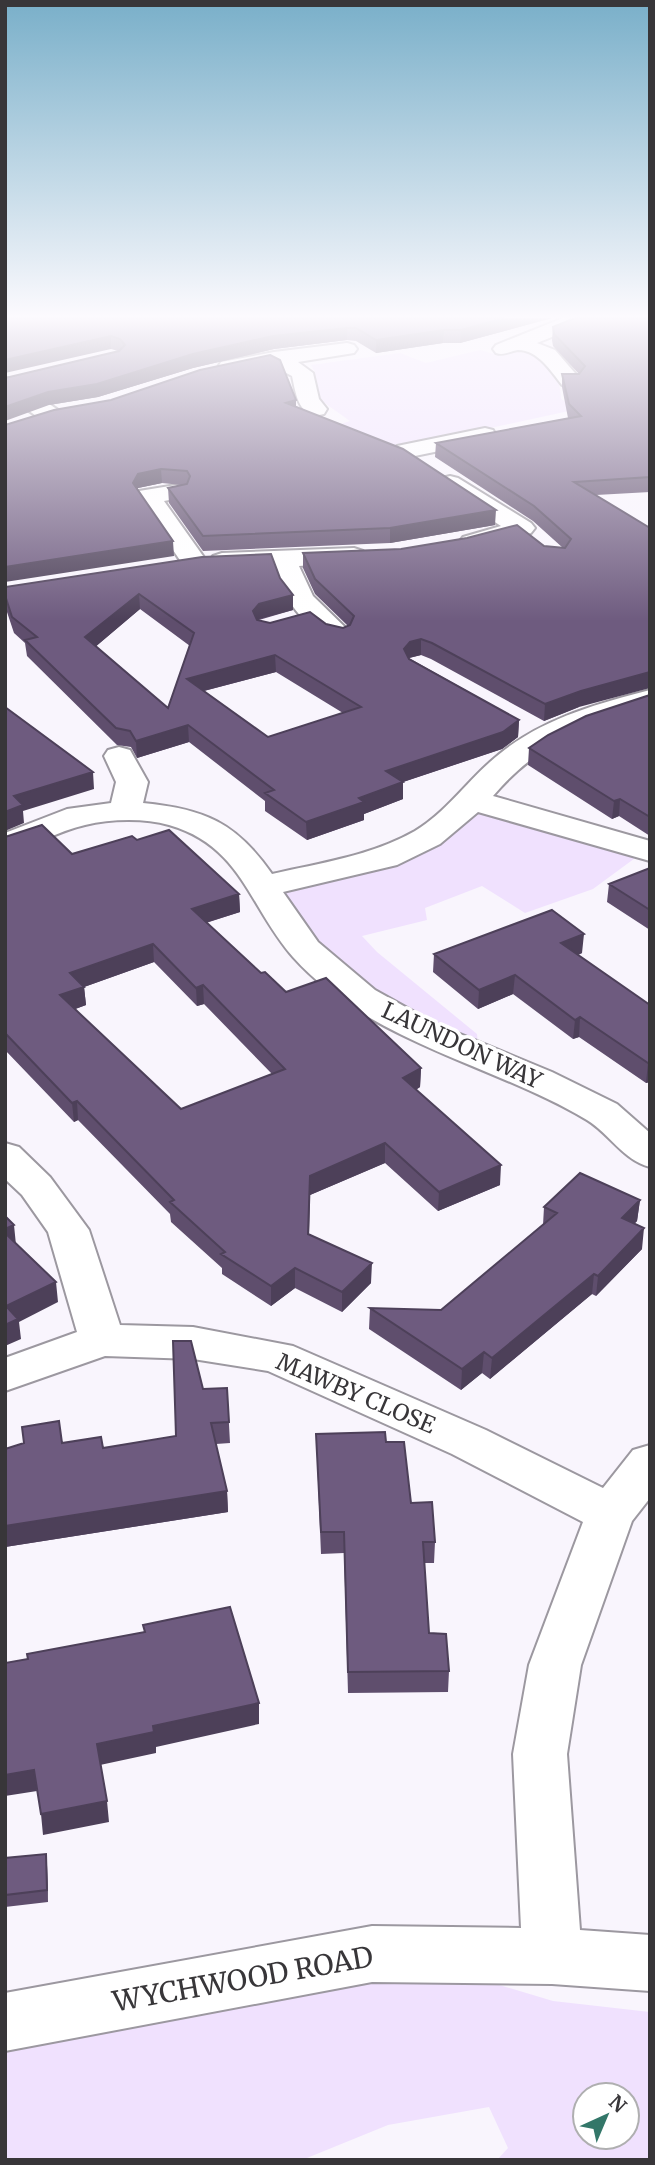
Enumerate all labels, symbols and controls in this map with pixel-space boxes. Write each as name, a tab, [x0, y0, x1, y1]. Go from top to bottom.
street label: LAUNDON WAY	[377, 995, 548, 1095]
street label: MAWBY CLOSE	[272, 1346, 440, 1440]
street label: WYCHWOOD ROAD	[109, 1938, 376, 2020]
north arrow	[571, 2081, 641, 2151]
text: N	[604, 2090, 632, 2118]

